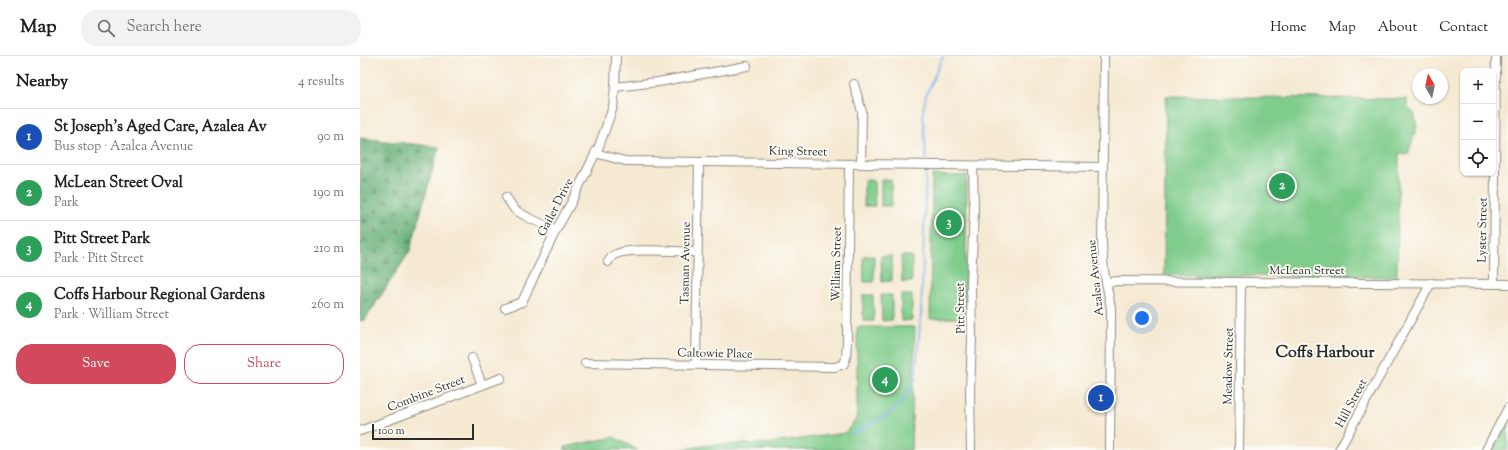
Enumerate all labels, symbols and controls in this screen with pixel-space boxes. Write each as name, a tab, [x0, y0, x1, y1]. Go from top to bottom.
search box	[81, 10, 361, 46]
text: Map	[20, 14, 57, 41]
icon: search	[95, 17, 117, 39]
text: Search here	[127, 17, 202, 38]
text: Home	[1270, 18, 1307, 38]
text: Map	[1329, 18, 1356, 38]
text: About	[1378, 18, 1417, 38]
text: Contact	[1439, 18, 1488, 38]
north arrow	[1412, 68, 1448, 104]
map controls	[1460, 68, 1496, 176]
button: +	[1460, 68, 1496, 104]
text: Nearby	[16, 70, 68, 94]
text: 4 results	[298, 73, 344, 91]
button: −	[1460, 104, 1496, 140]
text: St Joseph's Aged Care, Azalea Av	[54, 117, 267, 138]
text: 1	[27, 128, 31, 146]
text: 90 m	[317, 128, 344, 146]
text: Bus stop · Azalea Avenue	[54, 138, 193, 156]
button: locate	[1460, 140, 1496, 176]
street label: King Street	[769, 142, 827, 162]
pin: 2	[1269, 171, 1295, 201]
text: McLean Street Oval	[54, 173, 183, 194]
street label: Gailer Drive	[533, 175, 579, 240]
text: 2	[26, 184, 32, 202]
text: 190 m	[313, 184, 344, 202]
text: Park	[54, 194, 79, 212]
street label: Lyster Street	[1473, 197, 1493, 263]
pin: 3	[936, 208, 962, 238]
street label: Tasman Avenue	[676, 221, 696, 305]
street label: William Street	[827, 226, 847, 302]
text: Pitt Street Park	[54, 229, 151, 250]
street label: Azalea Avenue	[1083, 238, 1109, 317]
text: 3	[26, 240, 32, 258]
text: 210 m	[313, 240, 344, 258]
text: Park · Pitt Street	[54, 250, 144, 268]
street label: McLean Street	[1269, 262, 1345, 280]
street label: Pitt Street	[952, 282, 970, 334]
text: Coffs Harbour Regional Gardens	[54, 285, 265, 306]
text: 4	[26, 296, 32, 314]
text: 260 m	[311, 296, 344, 314]
text: Park · William Street	[54, 306, 169, 324]
your location	[1132, 308, 1152, 328]
street label: Meadow Street	[1219, 327, 1239, 405]
district label: Coffs Harbour	[1276, 342, 1375, 365]
button: Save	[16, 344, 176, 384]
button: Share	[184, 344, 344, 384]
street label: Caltowie Place	[677, 344, 753, 364]
pin: 4	[872, 365, 898, 395]
street label: Combine Street	[385, 371, 468, 417]
street label: Hill Street	[1331, 376, 1372, 431]
pin: 1	[1088, 383, 1114, 413]
scale bar	[372, 422, 474, 441]
text: 100 m	[378, 423, 405, 439]

